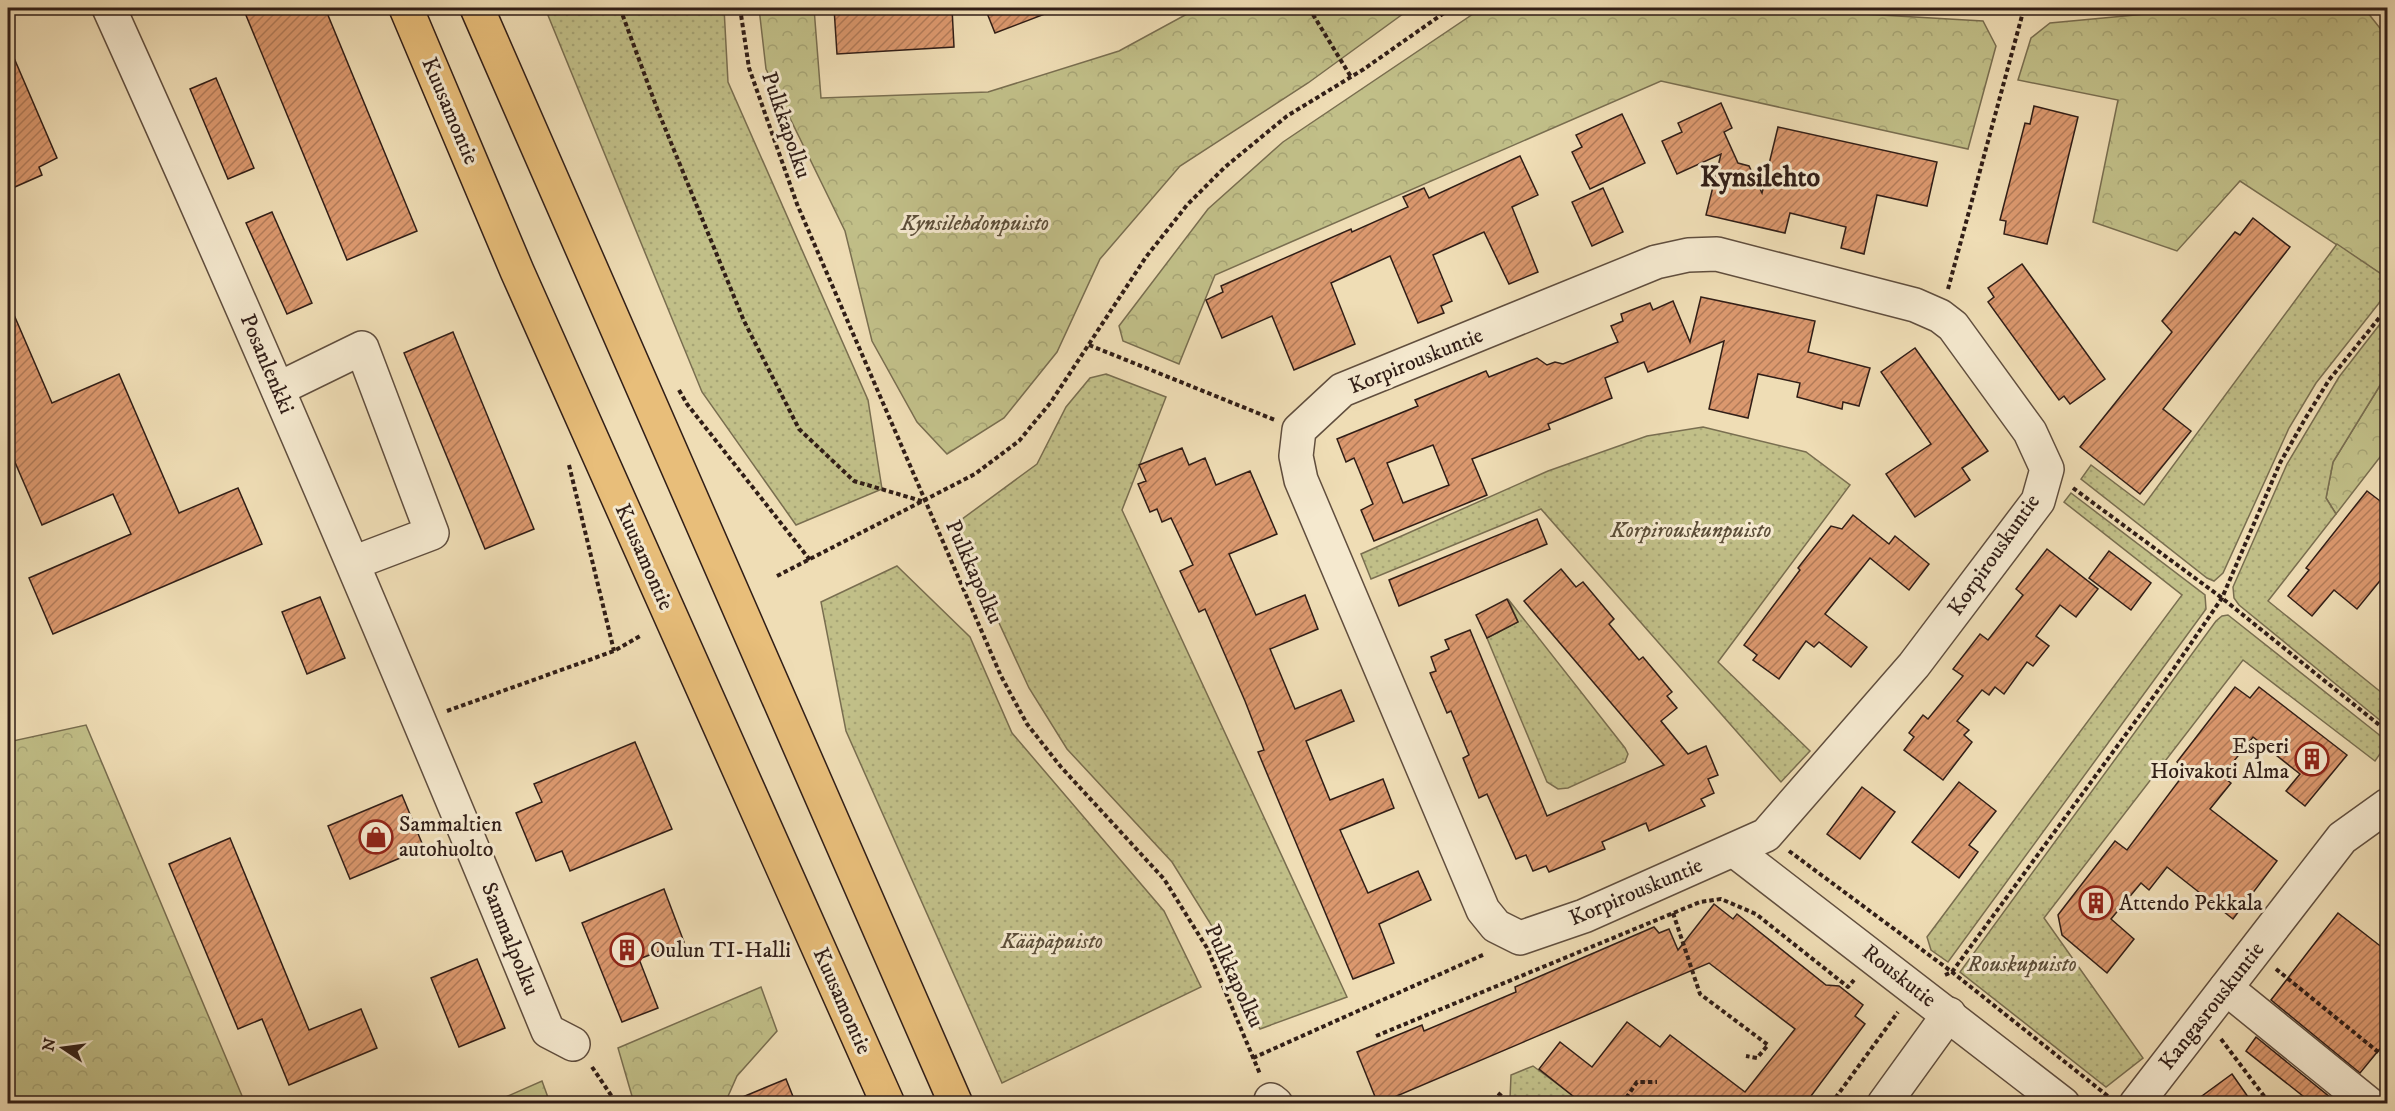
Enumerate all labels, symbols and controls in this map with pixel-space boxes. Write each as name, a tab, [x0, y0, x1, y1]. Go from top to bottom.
street label: Kuusamontie	[415, 53, 485, 169]
street label: Pulkkapolku	[755, 68, 817, 182]
district label: Kynsilehto	[1700, 160, 1820, 195]
park label: Kynsilehdonpuisto	[900, 210, 1049, 237]
street label: Posanlenkki	[234, 310, 300, 418]
street label: Korpirouskuntie	[1345, 322, 1487, 400]
street label: Korpirouskuntie	[1942, 489, 2046, 621]
street label: Kuusamontie	[609, 500, 679, 614]
street label: Pulkkapolku	[939, 516, 1009, 628]
park label: Korpirouskunpuisto	[1610, 517, 1771, 544]
place label: Esperi Hoivakoti Alma	[2150, 733, 2290, 785]
building icon: Esperi Hoivakoti Alma	[2294, 741, 2330, 777]
place label: Sammaltien autohuolto	[399, 811, 503, 863]
shop icon: Sammaltien autohuolto	[358, 819, 394, 855]
street label: Korpirouskuntie	[1565, 852, 1707, 932]
street label: Sammalpolku	[475, 879, 545, 999]
building icon: Attendo Pekkala	[2078, 885, 2114, 921]
place label: Attendo Pekkala	[2119, 890, 2263, 917]
street label: Pulkkapolku	[1198, 920, 1270, 1032]
park label: Kääpäpuisto	[1000, 928, 1103, 955]
building icon: Oulun TI-Halli	[609, 932, 645, 968]
place label: Oulun TI-Halli	[650, 937, 791, 964]
street label: Kangasrouskuntie	[2154, 937, 2270, 1075]
street label: Rouskutie	[1857, 939, 1941, 1013]
street label: Kuusamontie	[807, 944, 877, 1058]
park label: Rouskupuisto	[1966, 951, 2077, 978]
north arrow	[33, 1018, 93, 1078]
text: N	[38, 1036, 61, 1054]

